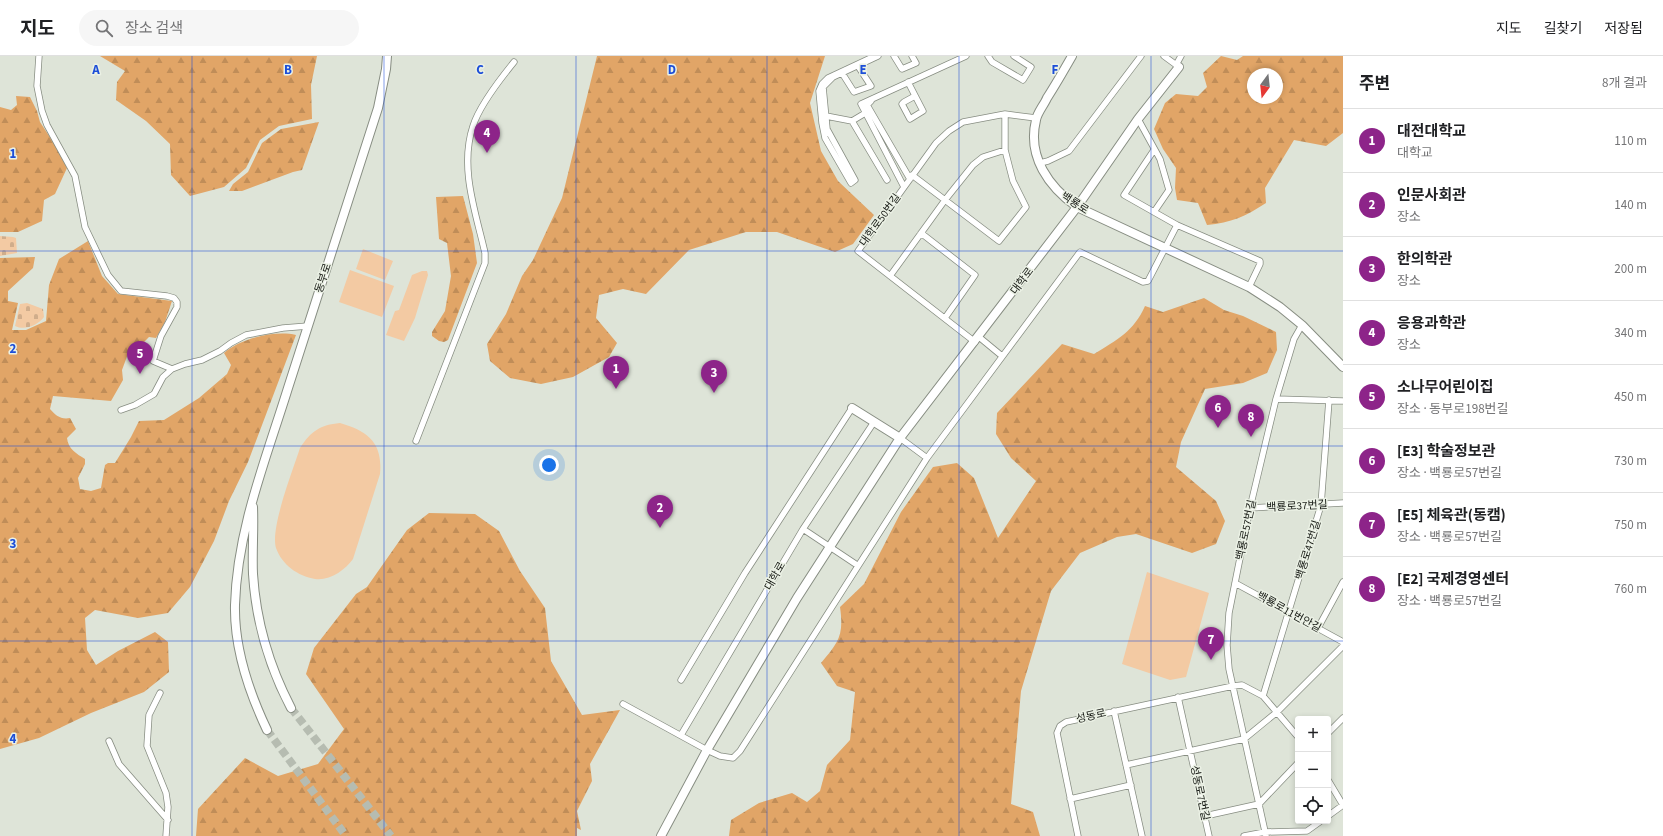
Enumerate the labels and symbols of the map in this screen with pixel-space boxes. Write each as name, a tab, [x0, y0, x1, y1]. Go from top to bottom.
text: A	[91, 61, 100, 79]
text: B	[284, 61, 292, 79]
text: C	[476, 61, 484, 79]
text: D	[668, 61, 676, 79]
text: E	[859, 61, 867, 79]
text: F	[1052, 61, 1059, 79]
north arrow	[1247, 68, 1283, 104]
pin: 4	[474, 120, 500, 153]
text: 1	[10, 145, 17, 163]
street label: 백룡로	[1058, 188, 1092, 218]
street label: 대학로50번길	[856, 191, 904, 249]
street label: 동부로	[311, 261, 335, 295]
street label: 대학로	[1007, 264, 1037, 298]
text: 2	[10, 340, 17, 358]
pin: 5	[127, 341, 153, 374]
pin: 1	[603, 356, 629, 389]
pin: 3	[701, 360, 727, 393]
pin: 6	[1205, 395, 1231, 428]
pin: 8	[1238, 404, 1264, 437]
your location	[539, 455, 559, 475]
pin: 2	[647, 495, 673, 528]
street label: 백룡로37번길	[1266, 497, 1328, 515]
street label: 백룡로57번길	[1232, 498, 1260, 562]
street label: 백룡로47번길	[1292, 518, 1324, 582]
text: 3	[10, 535, 17, 553]
street label: 대학로	[761, 559, 789, 593]
street label: 백룡로11번안길	[1254, 588, 1324, 636]
pin: 7	[1198, 627, 1224, 660]
street label: 성동로	[1075, 705, 1107, 727]
text: 4	[10, 730, 17, 748]
street label: 성동로7번길	[1187, 764, 1213, 822]

